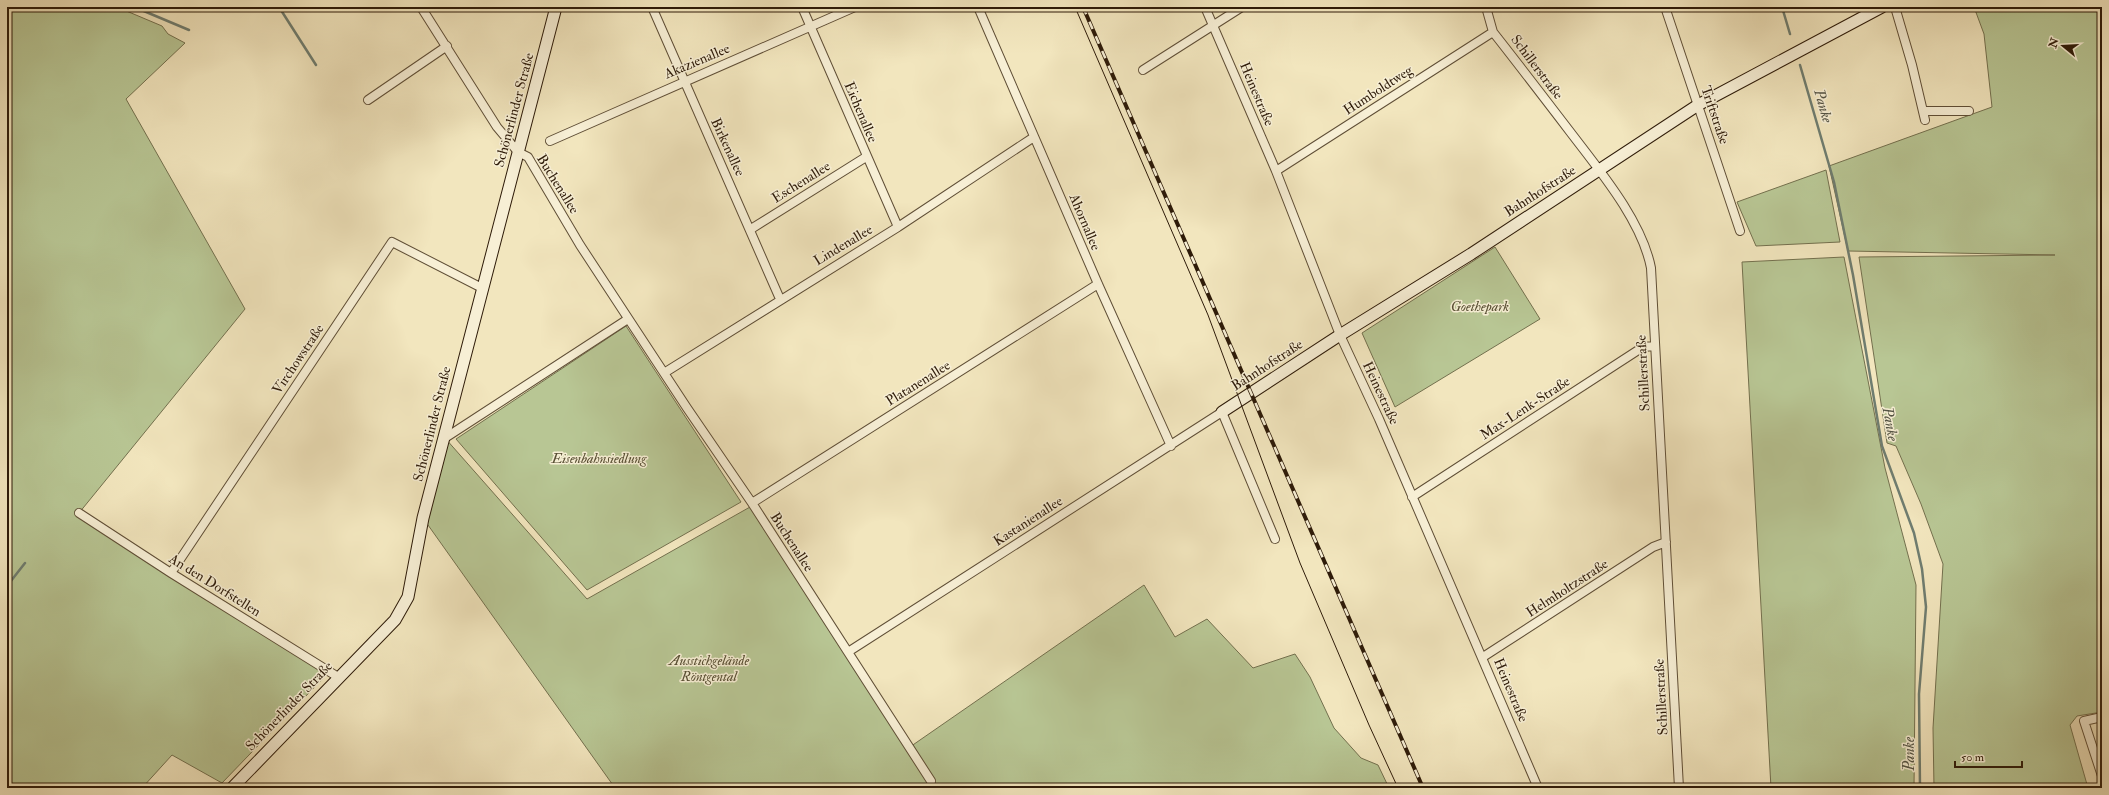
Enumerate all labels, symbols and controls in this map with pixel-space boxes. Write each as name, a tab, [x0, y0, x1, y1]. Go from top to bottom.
north arrow	[2043, 26, 2083, 66]
street label: Schillerstraße	[1507, 31, 1567, 103]
text: N	[2046, 35, 2062, 51]
street label: Akazienallee	[661, 40, 732, 83]
street label: Schönerlinder Straße	[491, 51, 537, 169]
street label: Heinestraße	[1236, 60, 1278, 129]
street label: Humboldtweg	[1340, 61, 1417, 119]
street label: Eichenallee	[841, 79, 881, 145]
street label: Triftstraße	[1697, 84, 1733, 147]
water label: Panke	[1809, 86, 1837, 126]
street label: Birkenallee	[707, 115, 749, 179]
street label: Buchenallee	[533, 151, 583, 217]
street label: Eschenallee	[769, 157, 833, 207]
street label: Bahnhofstraße	[1501, 162, 1579, 220]
street label: Ahornallee	[1065, 190, 1105, 253]
street label: Lindenallee	[811, 221, 876, 269]
park label: Goethepark	[1451, 298, 1509, 315]
street label: Virchowstraße	[268, 321, 328, 397]
street label: Schillerstraße	[1633, 334, 1653, 412]
street label: Bahnhofstraße	[1228, 336, 1306, 394]
street label: Platanenallee	[883, 356, 953, 409]
street label: Heinestraße	[1359, 359, 1403, 427]
street label: Schönerlinder Straße	[409, 365, 455, 483]
street label: Max-Lenk-Straße	[1477, 373, 1573, 443]
water label: Panke	[1878, 405, 1902, 443]
park label: Eisenbahnsiedlung	[551, 450, 647, 467]
street label: Kastanienallee	[990, 492, 1066, 550]
street label: Buchenallee	[767, 509, 817, 575]
street label: An den Dorfstellen	[165, 549, 264, 620]
street label: Helmholtzstraße	[1523, 555, 1611, 621]
park label: Ausstichgelände Röntgental	[667, 652, 749, 685]
street label: Heinestraße	[1490, 656, 1532, 725]
street label: Schönerlinder Straße	[242, 658, 336, 754]
street label: Schillerstraße	[1651, 658, 1671, 736]
water label: Panke	[1900, 736, 1919, 772]
scale bar	[1955, 743, 2022, 769]
text: 50 m	[1961, 750, 1985, 765]

